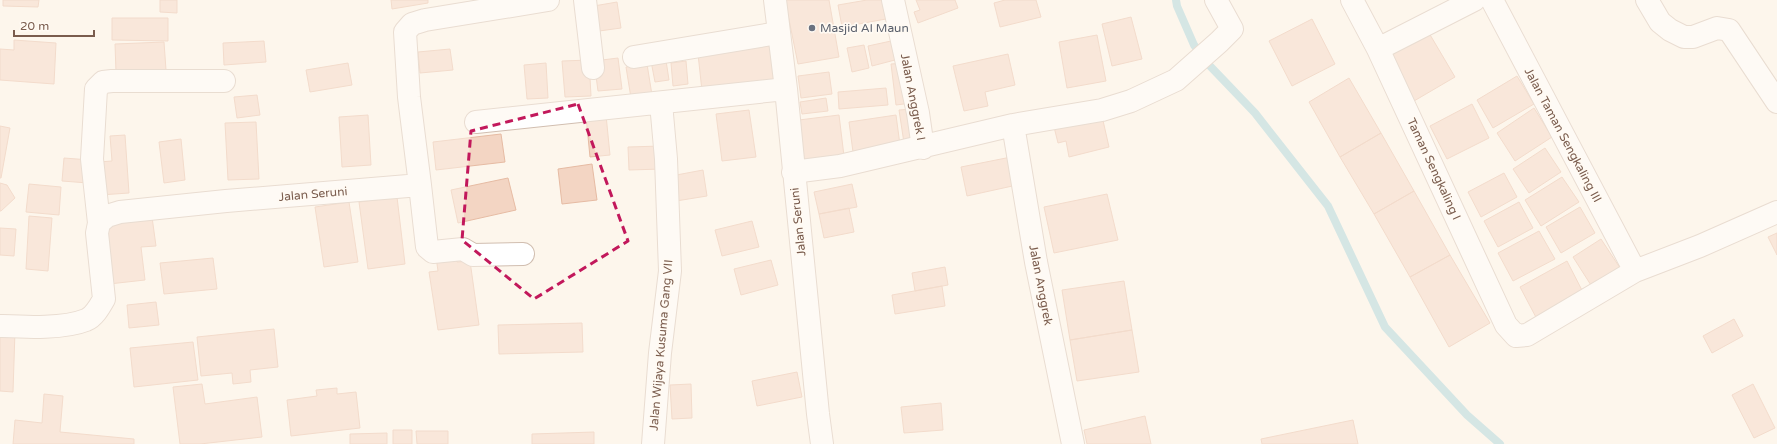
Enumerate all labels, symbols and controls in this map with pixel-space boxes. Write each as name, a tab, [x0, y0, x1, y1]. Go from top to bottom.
scale bar	[14, 12, 94, 38]
text: 20 m	[20, 19, 49, 33]
place label: Masjid Al Maun	[820, 21, 909, 35]
marker: Masjid Al Maun	[807, 23, 817, 33]
street label: Jalan Anggrek I	[898, 52, 928, 142]
street label: Jalan Taman Sengkaling III	[1522, 65, 1604, 205]
street label: Taman Sengkaling I	[1404, 116, 1464, 222]
street label: Jalan Seruni	[278, 184, 348, 204]
street label: Jalan Seruni	[787, 187, 809, 257]
street label: Jalan Anggrek	[1026, 244, 1056, 327]
street label: Jalan Wijaya Kusuma Gang VII	[647, 259, 675, 431]

